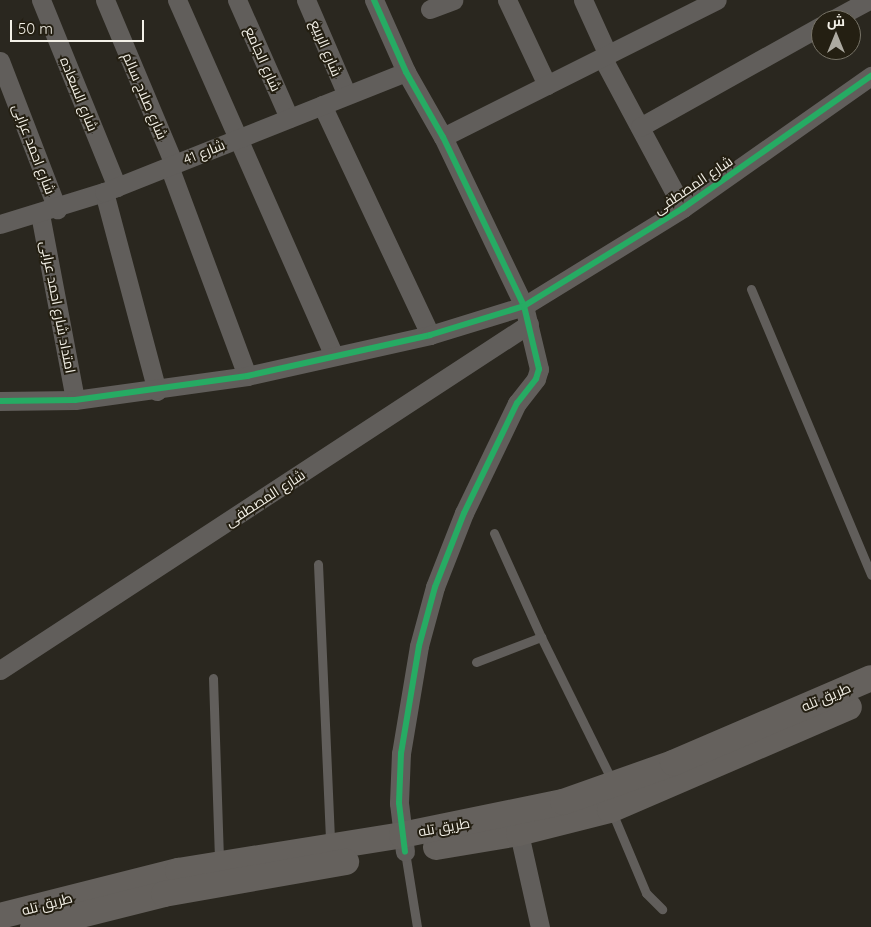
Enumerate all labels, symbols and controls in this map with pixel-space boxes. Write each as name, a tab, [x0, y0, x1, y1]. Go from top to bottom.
scale bar	[12, 10, 146, 42]
north arrow	[811, 10, 861, 60]
text: ش	[827, 12, 845, 30]
street label: شارع الربيع	[307, 17, 345, 79]
text: 50 m	[18, 19, 53, 38]
street label: شارع الجامع	[241, 24, 285, 94]
street label: شارع صلاح سالم	[119, 50, 171, 142]
street label: شارع السعاده	[56, 54, 102, 134]
street label: شارع احمد عرابى	[9, 101, 59, 197]
street label: شارع 41	[181, 136, 227, 168]
street label: شارع المصطفى	[650, 152, 736, 218]
street label: امتداد شارع احمد عرابى	[37, 239, 79, 375]
street label: شارع المصطفى	[222, 466, 308, 530]
street label: طريق تله	[799, 679, 853, 715]
street label: طريق تله	[417, 814, 471, 840]
street label: طريق تله	[20, 889, 74, 919]

